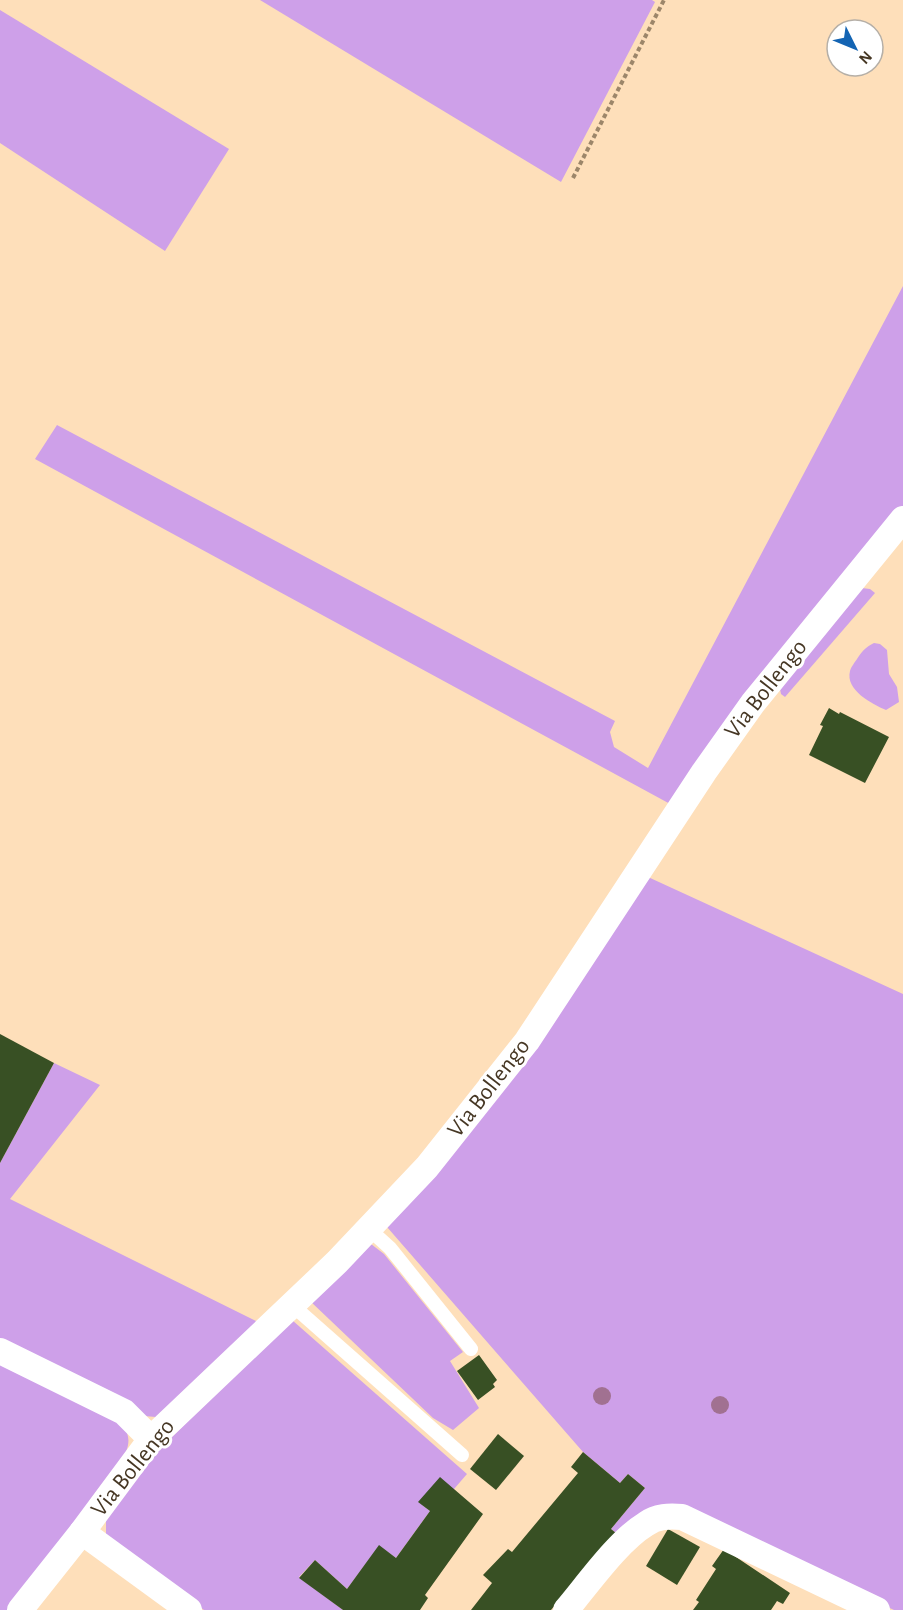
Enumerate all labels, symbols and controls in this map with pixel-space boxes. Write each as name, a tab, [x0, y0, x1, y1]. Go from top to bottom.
north arrow	[825, 18, 885, 78]
text: N	[856, 48, 875, 67]
street label: Via Bollengo	[720, 635, 812, 743]
street label: Via Bollengo	[443, 1034, 535, 1142]
street label: Via Bollengo	[87, 1415, 179, 1521]

